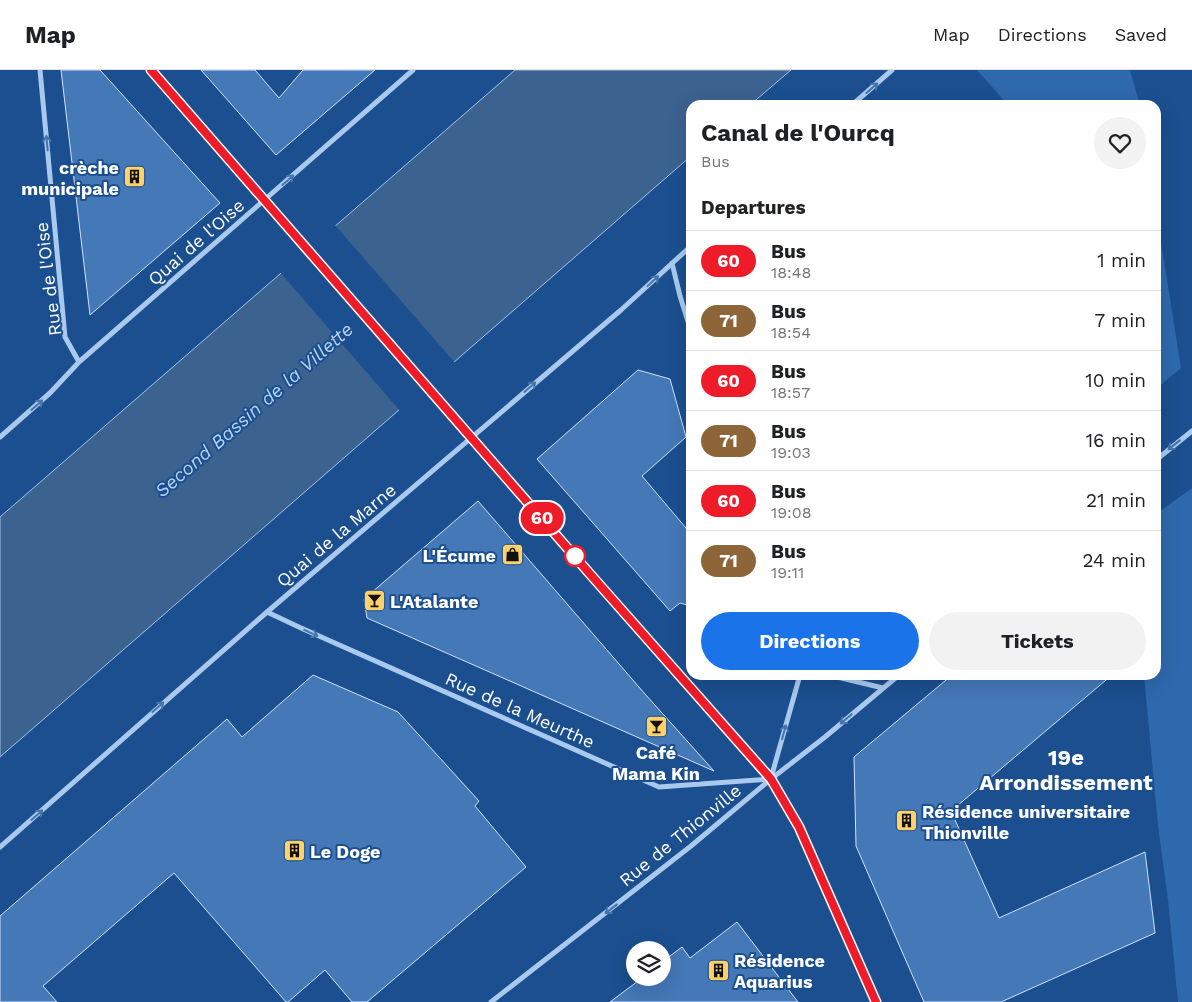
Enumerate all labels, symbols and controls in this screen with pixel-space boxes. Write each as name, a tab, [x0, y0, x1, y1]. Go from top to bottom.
text: Map	[25, 21, 76, 49]
text: Map	[933, 24, 970, 45]
text: Directions	[998, 24, 1087, 45]
text: Saved	[1115, 24, 1167, 45]
one-way arrow	[866, 82, 879, 93]
button: heart	[1094, 117, 1146, 169]
text: Canal de l'Ourcq	[701, 119, 895, 147]
one-way arrow	[42, 135, 52, 151]
text: Bus	[701, 152, 730, 171]
place label: crèche municipale	[21, 157, 119, 199]
building icon: crèche municipale	[123, 165, 147, 189]
one-way arrow	[281, 174, 294, 186]
street label: Quai de l'Oise	[144, 194, 248, 290]
text: Departures	[701, 196, 806, 219]
street label: Rue de l'Oise	[31, 221, 65, 337]
text: Bus	[771, 240, 806, 263]
text: 1 min	[1097, 249, 1146, 272]
text: 60	[717, 250, 740, 271]
text: 18:48	[771, 263, 811, 282]
one-way arrow	[646, 275, 659, 287]
text: Bus	[771, 300, 806, 323]
text: 7 min	[1095, 309, 1146, 332]
text: 71	[719, 310, 738, 331]
water label: Second Bassin de la Villette	[150, 318, 358, 502]
text: 18:54	[771, 323, 811, 342]
text: Bus	[771, 360, 806, 383]
text: 10 min	[1085, 369, 1146, 392]
text: 60	[717, 370, 740, 391]
one-way arrow	[524, 382, 537, 393]
text: 18:57	[771, 383, 810, 402]
one-way arrow	[30, 399, 43, 411]
text: Bus	[771, 420, 806, 443]
text: 16 min	[1086, 429, 1146, 452]
text: 71	[719, 430, 738, 451]
one-way arrow	[1168, 440, 1181, 451]
text: 19:03	[771, 443, 811, 462]
street label: Quai de la Marne	[272, 479, 400, 591]
text: Bus	[771, 480, 806, 503]
text: 21 min	[1086, 489, 1146, 512]
text: 60	[717, 490, 740, 511]
line badge: 60	[520, 502, 564, 534]
text: 19:08	[771, 503, 812, 522]
text: 60	[531, 507, 553, 528]
text: Bus	[771, 540, 806, 563]
shop icon: L'Écume	[500, 543, 524, 567]
place label: L'Écume	[422, 545, 496, 566]
unlabelled marker	[564, 545, 586, 567]
text: 24 min	[1082, 549, 1146, 572]
text: 71	[719, 550, 738, 571]
text: 19:11	[771, 563, 804, 582]
bar icon: L'Atalante	[362, 589, 386, 613]
place label: L'Atalante	[390, 591, 478, 612]
button: Directions	[701, 612, 919, 670]
button: Tickets	[929, 612, 1146, 670]
one-way arrow	[303, 628, 318, 638]
street label: Rue de la Meurthe	[442, 668, 598, 752]
one-way arrow	[152, 702, 165, 713]
one-way arrow	[840, 713, 853, 724]
bar icon: Café Mama Kin	[644, 715, 668, 739]
one-way arrow	[780, 724, 789, 740]
place label: Café Mama Kin	[612, 742, 700, 784]
district label: 19e Arrondissement	[979, 745, 1153, 795]
street label: Rue de Thionville	[615, 780, 745, 890]
place label: Résidence universitaire Thionville	[922, 801, 1130, 843]
one-way arrow	[30, 809, 43, 821]
building icon: Résidence universitaire Thionville	[894, 809, 918, 833]
building icon: Le Doge	[282, 839, 306, 863]
place label: Le Doge	[310, 841, 380, 862]
one-way arrow	[605, 903, 618, 914]
map controls	[626, 941, 671, 986]
button: layers	[626, 941, 671, 986]
place label: Résidence Aquarius	[734, 950, 825, 992]
building icon: Résidence Aquarius	[706, 958, 730, 982]

